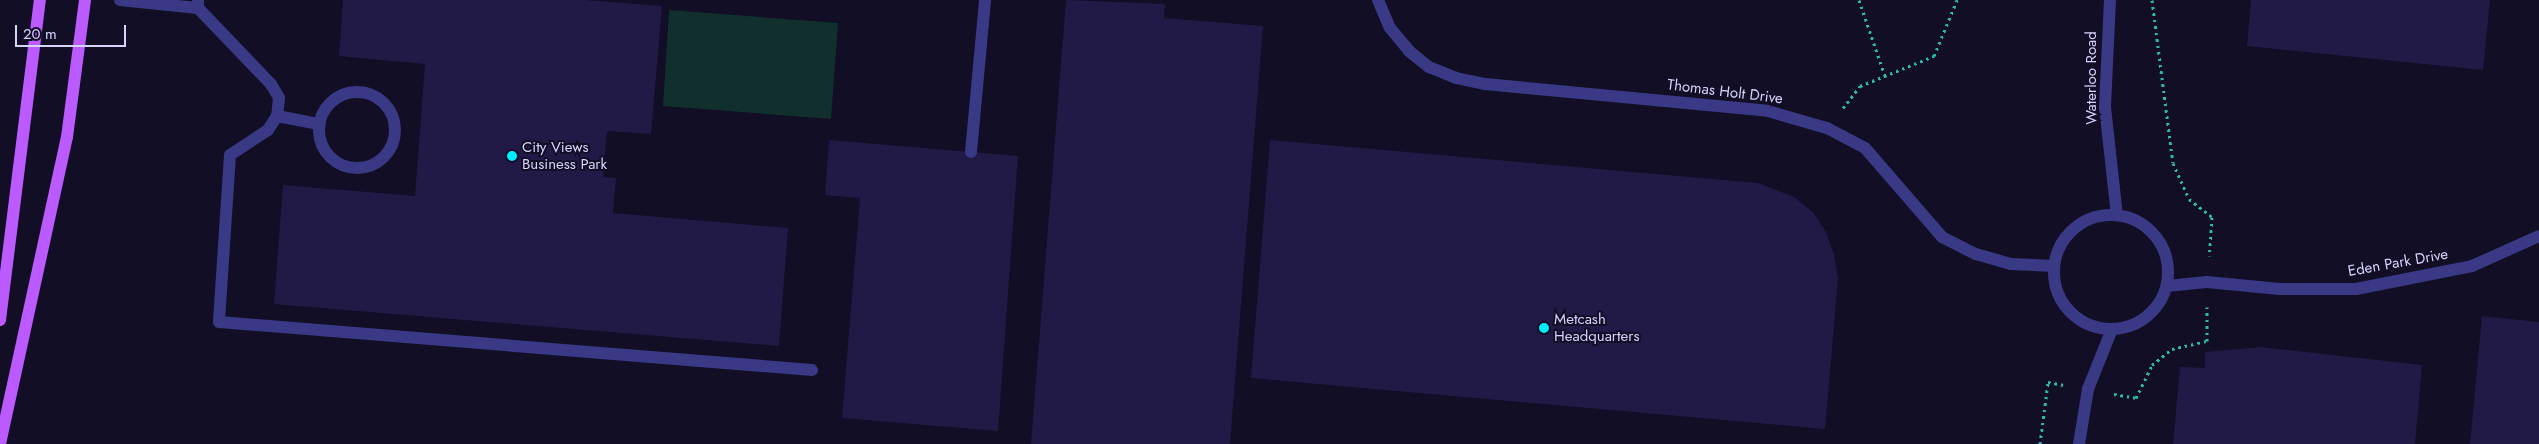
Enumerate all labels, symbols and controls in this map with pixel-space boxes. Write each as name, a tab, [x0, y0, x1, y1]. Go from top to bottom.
scale bar	[18, 15, 129, 47]
text: 20 m	[23, 23, 57, 45]
street label: Waterloo Road	[2083, 31, 2101, 125]
street label: Thomas Holt Drive	[1666, 76, 1784, 108]
place label: City Views Business Park	[522, 138, 607, 173]
marker: City Views Business Park	[506, 150, 518, 162]
street label: Eden Park Drive	[2346, 245, 2450, 281]
place label: Metcash Headquarters	[1554, 310, 1640, 345]
marker: Metcash Headquarters	[1538, 322, 1550, 334]

